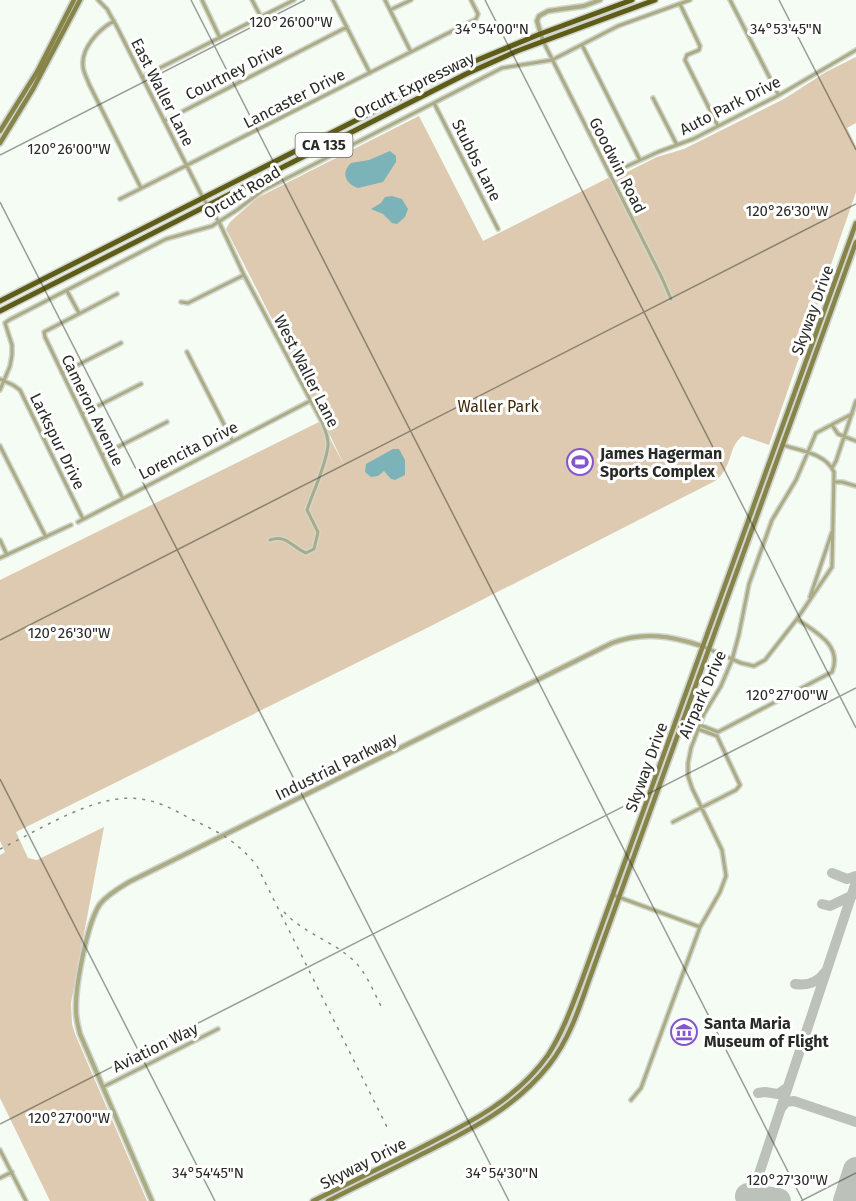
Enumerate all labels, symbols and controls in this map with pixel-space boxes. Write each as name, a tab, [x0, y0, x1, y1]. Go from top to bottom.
text: 120°26'00"W	[249, 13, 333, 31]
text: 34°54'00"N	[455, 20, 529, 38]
text: 34°53'45"N	[750, 20, 822, 38]
street label: East Waller Lane	[127, 35, 198, 149]
street label: Courtney Drive	[182, 39, 286, 104]
street label: Orcutt Expressway	[351, 48, 478, 123]
street label: Lancaster Drive	[240, 65, 348, 132]
street label: Auto Park Drive	[677, 72, 784, 139]
street label: Goodwin Road	[585, 114, 650, 216]
street label: Stubbs Lane	[448, 116, 505, 204]
road number: CA 135	[296, 133, 352, 157]
text: 120°26'00"W	[27, 140, 111, 158]
street label: Orcutt Road	[200, 162, 284, 223]
text: 120°26'30"W	[746, 202, 829, 220]
street label: Skyway Drive	[787, 263, 838, 358]
street label: West Waller Lane	[270, 312, 343, 431]
street label: Cameron Avenue	[57, 351, 128, 469]
street label: Larkspur Drive	[26, 390, 89, 493]
park label: Waller Park	[457, 397, 539, 416]
street label: Lorencita Drive	[135, 417, 241, 484]
place label: James Hagerman Sports Complex	[599, 444, 722, 481]
sports icon: James Hagerman Sports Complex	[565, 447, 595, 477]
text: 120°26'30"W	[28, 624, 111, 642]
street label: Airpark Drive	[675, 647, 730, 741]
text: 120°27'00"W	[746, 686, 829, 704]
street label: Skyway Drive	[621, 720, 672, 815]
street label: Industrial Parkway	[272, 729, 400, 804]
place label: Santa Maria Museum of Flight	[704, 1014, 830, 1051]
museum icon: Santa Maria Museum of Flight	[669, 1017, 699, 1047]
street label: Aviation Way	[109, 1019, 201, 1076]
text: 120°27'00"W	[28, 1109, 111, 1127]
street label: Skyway Drive	[317, 1134, 409, 1193]
text: 34°54'45"N	[172, 1164, 244, 1182]
text: 34°54'30"N	[465, 1164, 539, 1182]
text: 120°27'30"W	[746, 1171, 828, 1189]

